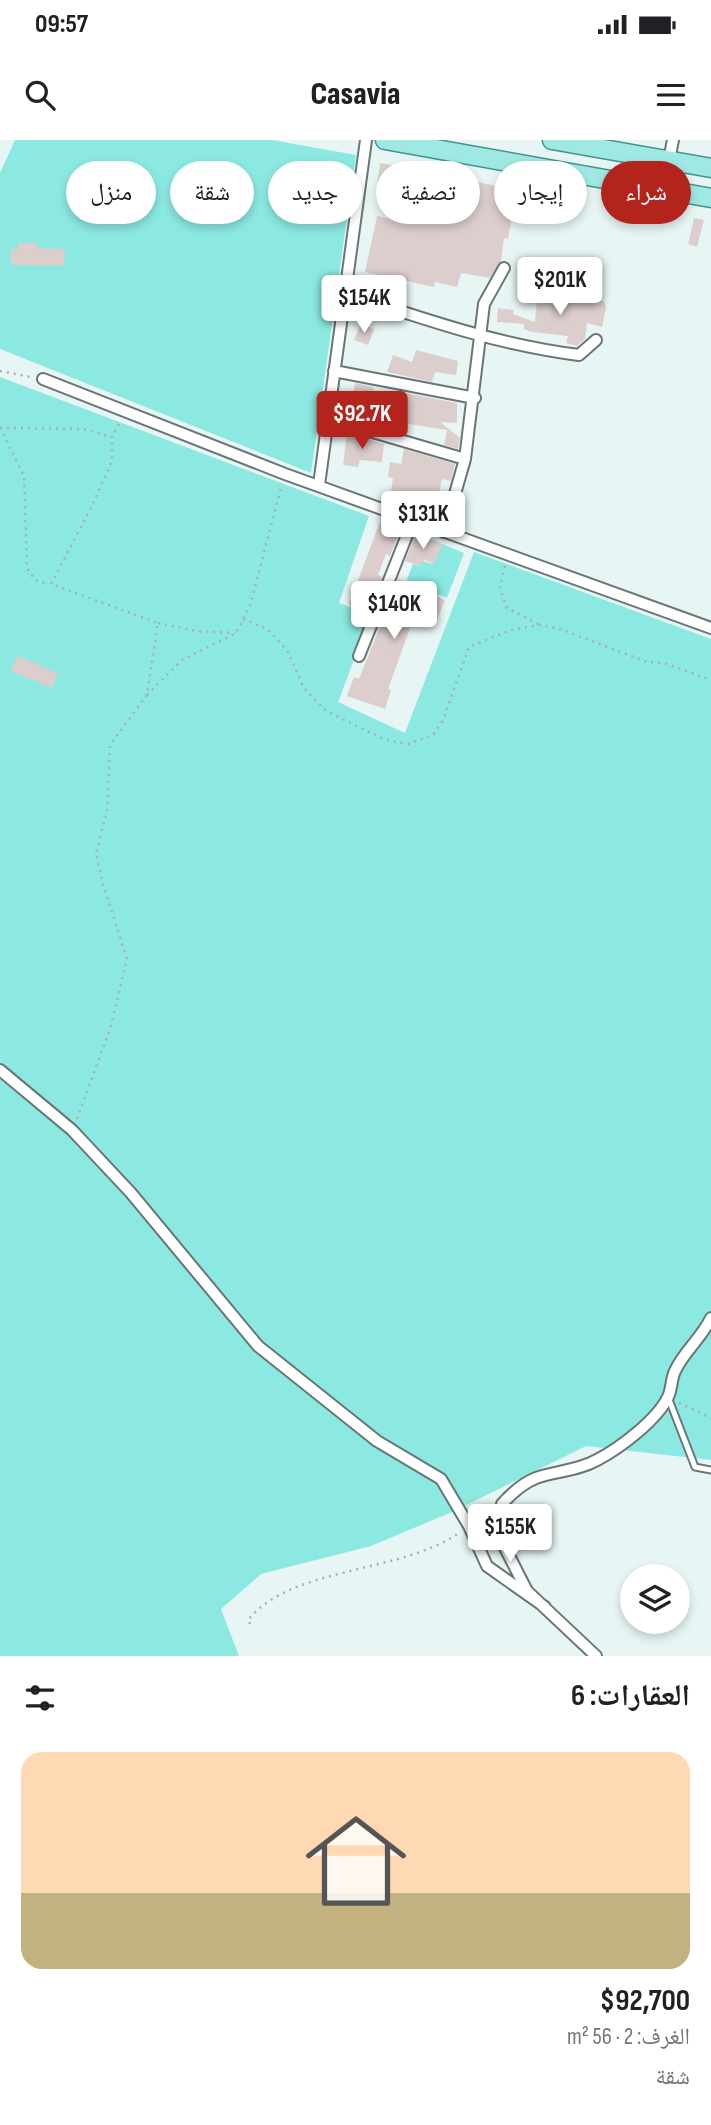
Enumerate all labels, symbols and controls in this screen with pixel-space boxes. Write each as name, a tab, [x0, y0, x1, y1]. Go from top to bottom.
text: 09:57	[35, 9, 88, 40]
text: Casavia	[310, 75, 401, 114]
icon: search	[21, 76, 59, 114]
icon: menu	[652, 76, 690, 114]
chip: منزل	[66, 161, 156, 224]
chip: شقة	[170, 161, 254, 224]
chip: جديد	[268, 161, 362, 224]
chip: تصفية	[376, 161, 480, 224]
chip: إيجار	[494, 161, 587, 224]
chip: شراء	[601, 161, 691, 224]
pin: $201K	[511, 258, 609, 317]
text: $201K	[533, 266, 587, 294]
pin: $154K	[315, 276, 413, 335]
text: $154K	[338, 284, 391, 312]
pin: $92.7K	[305, 392, 419, 451]
text: $92.7K	[333, 400, 391, 428]
pin: $131K	[374, 492, 472, 551]
text: $131K	[397, 500, 449, 528]
pin: $140K	[345, 582, 443, 641]
text: $140K	[367, 590, 421, 618]
pin: $155K	[461, 1504, 559, 1564]
text: $155K	[484, 1513, 536, 1541]
map controls	[620, 1564, 690, 1634]
button: layers	[620, 1564, 690, 1634]
text: العقارات: 6	[571, 1678, 690, 1714]
icon: filters	[21, 1679, 59, 1717]
icon: home	[293, 1798, 419, 1924]
text: $92,700	[600, 1983, 690, 2019]
text: الغرف: 2 · 56 m²	[567, 2023, 690, 2051]
text: شقة	[656, 2063, 690, 2091]

